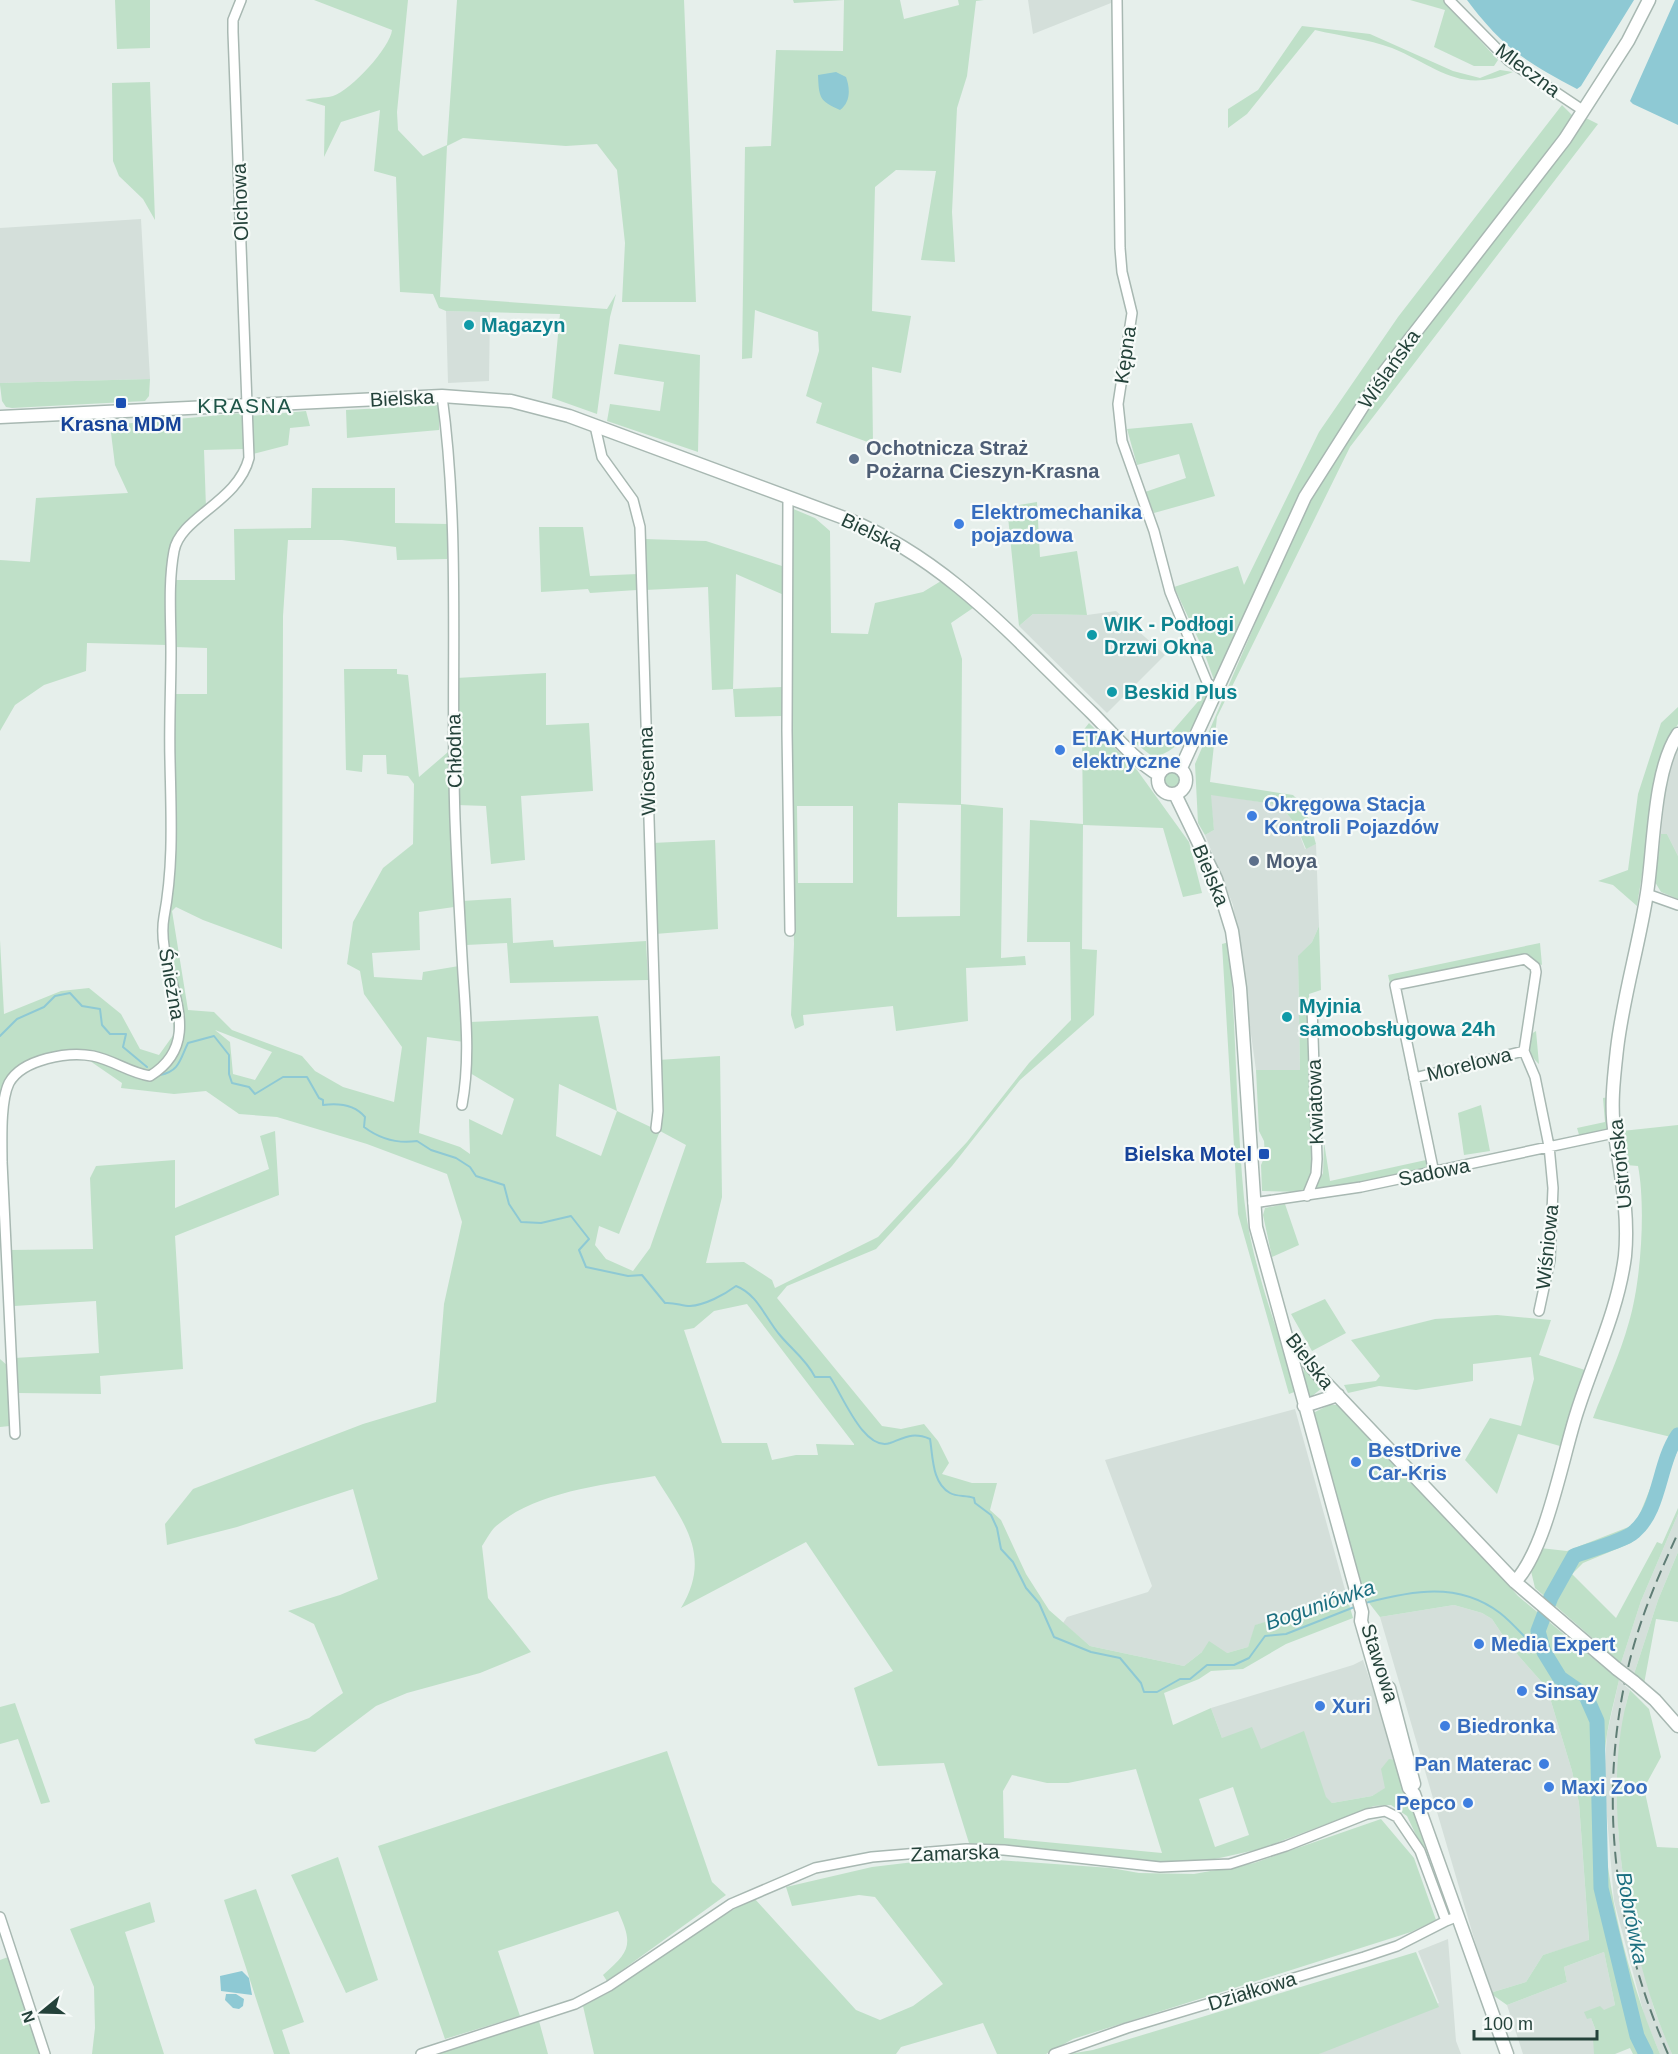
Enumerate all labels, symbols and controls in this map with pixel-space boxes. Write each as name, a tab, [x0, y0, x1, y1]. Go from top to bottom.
street label: Mleczna	[1492, 39, 1565, 102]
street label: Olchowa	[228, 162, 252, 241]
place label: Magazyn	[481, 314, 565, 336]
marker: Magazyn	[462, 318, 476, 332]
street label: Kępna	[1110, 324, 1140, 385]
street label: Wiślańska	[1354, 325, 1425, 413]
street label: Bielska	[369, 385, 436, 411]
district label: KRASNA	[197, 394, 293, 417]
marker: Krasna MDM	[114, 396, 128, 410]
place label: Krasna MDM	[60, 413, 182, 435]
place label: Ochotnicza Straż Pożarna Cieszyn-Krasna	[866, 437, 1100, 482]
marker: Ochotnicza Straż Pożarna Cieszyn-Krasna	[847, 452, 861, 466]
place label: Elektromechanika pojazdowa	[971, 501, 1143, 546]
street label: Bielska	[838, 508, 907, 556]
marker: Elektromechanika pojazdowa	[952, 517, 966, 531]
place label: WIK - Podłogi Drzwi Okna	[1104, 613, 1234, 658]
marker: WIK - Podłogi Drzwi Okna	[1085, 628, 1099, 642]
place label: Beskid Plus	[1124, 681, 1237, 703]
marker: Beskid Plus	[1105, 685, 1119, 699]
street label: Chłodna	[442, 713, 466, 788]
street label: Wiosenna	[634, 725, 660, 816]
place label: ETAK Hurtownie elektryczne	[1072, 727, 1228, 772]
marker: ETAK Hurtownie elektryczne	[1053, 743, 1067, 757]
place label: Okręgowa Stacja Kontroli Pojazdów	[1264, 793, 1439, 838]
marker: Okręgowa Stacja Kontroli Pojazdów	[1245, 809, 1259, 823]
street label: Bielska	[1188, 841, 1234, 910]
place label: Moya	[1266, 850, 1318, 872]
marker: Moya	[1247, 854, 1261, 868]
street label: Śnieżna	[155, 946, 190, 1022]
place label: Myjnia samoobsługowa 24h	[1299, 995, 1496, 1040]
marker: Myjnia samoobsługowa 24h	[1280, 1010, 1294, 1024]
street label: Morelowa	[1424, 1043, 1515, 1085]
street label: Kwiatowa	[1302, 1058, 1327, 1145]
street label: Ustrońska	[1604, 1117, 1636, 1210]
place label: Bielska Motel	[1124, 1143, 1252, 1165]
marker: Bielska Motel	[1257, 1147, 1271, 1161]
street label: Sadowa	[1396, 1154, 1472, 1190]
street label: Wiśniowa	[1532, 1202, 1563, 1291]
street label: Bielska	[1281, 1329, 1339, 1394]
place label: BestDrive Car-Kris	[1368, 1439, 1461, 1484]
marker: BestDrive Car-Kris	[1349, 1455, 1363, 1469]
water label: Boguniówka	[1262, 1575, 1378, 1634]
street label: Stawowa	[1357, 1621, 1403, 1706]
place label: Media Expert	[1491, 1633, 1616, 1655]
marker: Media Expert	[1472, 1637, 1486, 1651]
place label: Sinsay	[1534, 1680, 1599, 1702]
marker: Sinsay	[1515, 1684, 1529, 1698]
place label: Xuri	[1332, 1695, 1371, 1717]
marker: Xuri	[1313, 1699, 1327, 1713]
place label: Biedronka	[1457, 1715, 1556, 1737]
marker: Biedronka	[1438, 1719, 1452, 1733]
place label: Pan Materac	[1414, 1753, 1532, 1775]
marker: Pan Materac	[1537, 1757, 1551, 1771]
place label: Maxi Zoo	[1561, 1776, 1648, 1798]
marker: Maxi Zoo	[1542, 1780, 1556, 1794]
place label: Pepco	[1396, 1792, 1456, 1814]
marker: Pepco	[1461, 1796, 1475, 1810]
street label: Zamarska	[910, 1840, 1001, 1866]
water label: Bobrówka	[1612, 1870, 1653, 1966]
street label: Działkowa	[1205, 1967, 1300, 2015]
north arrow	[12, 1982, 72, 2042]
scale bar	[1474, 2003, 1597, 2041]
text: N	[18, 2008, 38, 2025]
text: 100 m	[1483, 2014, 1533, 2034]

